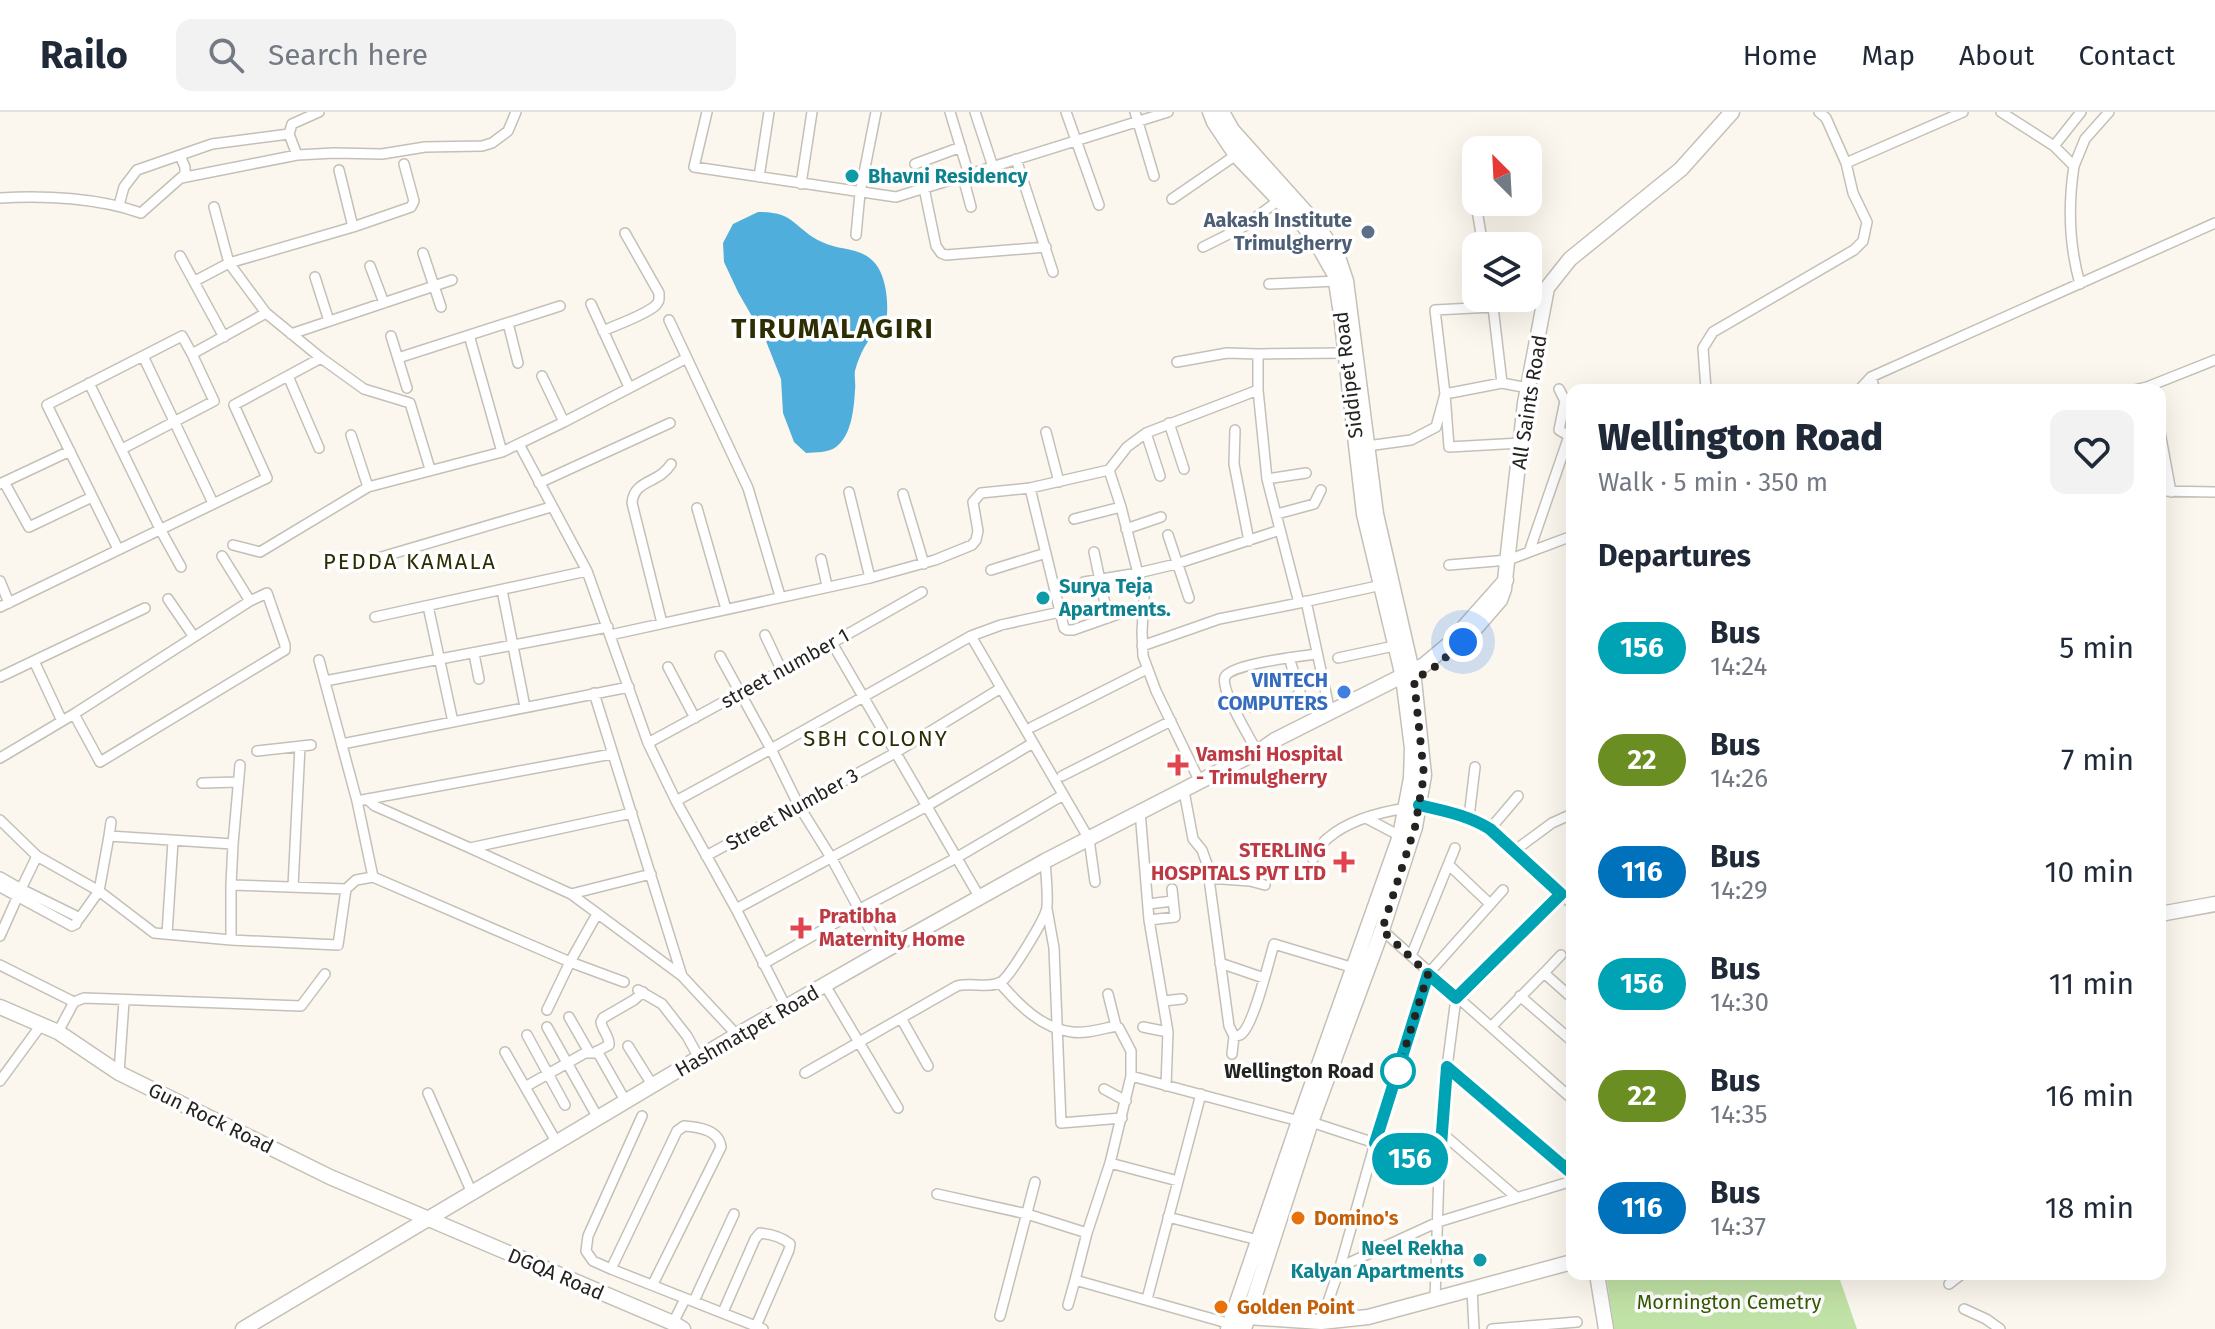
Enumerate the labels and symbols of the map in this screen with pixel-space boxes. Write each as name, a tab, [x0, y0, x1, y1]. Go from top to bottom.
north arrow	[1462, 136, 1542, 216]
place label: Bhavni Residency	[868, 164, 1028, 188]
marker: Bhavni Residency	[843, 167, 861, 185]
place label: Aakash Institute Trimulgherry	[1203, 208, 1353, 255]
marker: Aakash Institute Trimulgherry	[1359, 223, 1377, 241]
street label: Siddipet Road	[1328, 310, 1368, 440]
district label: TIRUMALAGIRI	[731, 312, 935, 345]
street label: All Saints Road	[1507, 333, 1551, 471]
district label: PEDDA KAMALA	[323, 548, 497, 575]
place label: Surya Teja Apartments.	[1058, 574, 1171, 621]
marker: Surya Teja Apartments.	[1034, 589, 1052, 607]
your location	[1443, 622, 1483, 662]
street label: street number 1	[717, 623, 853, 713]
place label: VINTECH COMPUTERS	[1218, 668, 1328, 715]
marker: VINTECH COMPUTERS	[1335, 683, 1353, 701]
district label: SBH COLONY	[803, 725, 949, 752]
place label: Vamshi Hospital - Trimulgherry	[1195, 742, 1343, 789]
marker: Vamshi Hospital - Trimulgherry	[1167, 754, 1189, 776]
street label: Street Number 3	[722, 763, 862, 855]
place label: STERLING HOSPITALS PVT LTD	[1151, 838, 1326, 885]
marker: STERLING HOSPITALS PVT LTD	[1333, 851, 1355, 873]
place label: Pratibha Maternity Home	[819, 904, 965, 951]
marker: Pratibha Maternity Home	[790, 917, 812, 939]
street label: Hashmatpet Road	[671, 980, 823, 1082]
marker: Wellington Road	[1381, 1054, 1415, 1088]
place label: Wellington Road	[1224, 1059, 1374, 1083]
street label: Gun Rock Road	[145, 1077, 277, 1159]
line badge: 156	[1364, 1133, 1456, 1185]
place label: Domino's	[1314, 1206, 1399, 1230]
marker: Domino's	[1289, 1209, 1307, 1227]
place label: Neel Rekha Kalyan Apartments	[1291, 1236, 1464, 1283]
street label: DGQA Road	[504, 1243, 608, 1305]
marker: Neel Rekha Kalyan Apartments	[1471, 1251, 1489, 1269]
park label: Mornington Cemetry	[1637, 1290, 1821, 1314]
place label: Golden Point	[1237, 1295, 1355, 1319]
marker: Golden Point	[1212, 1298, 1230, 1316]

